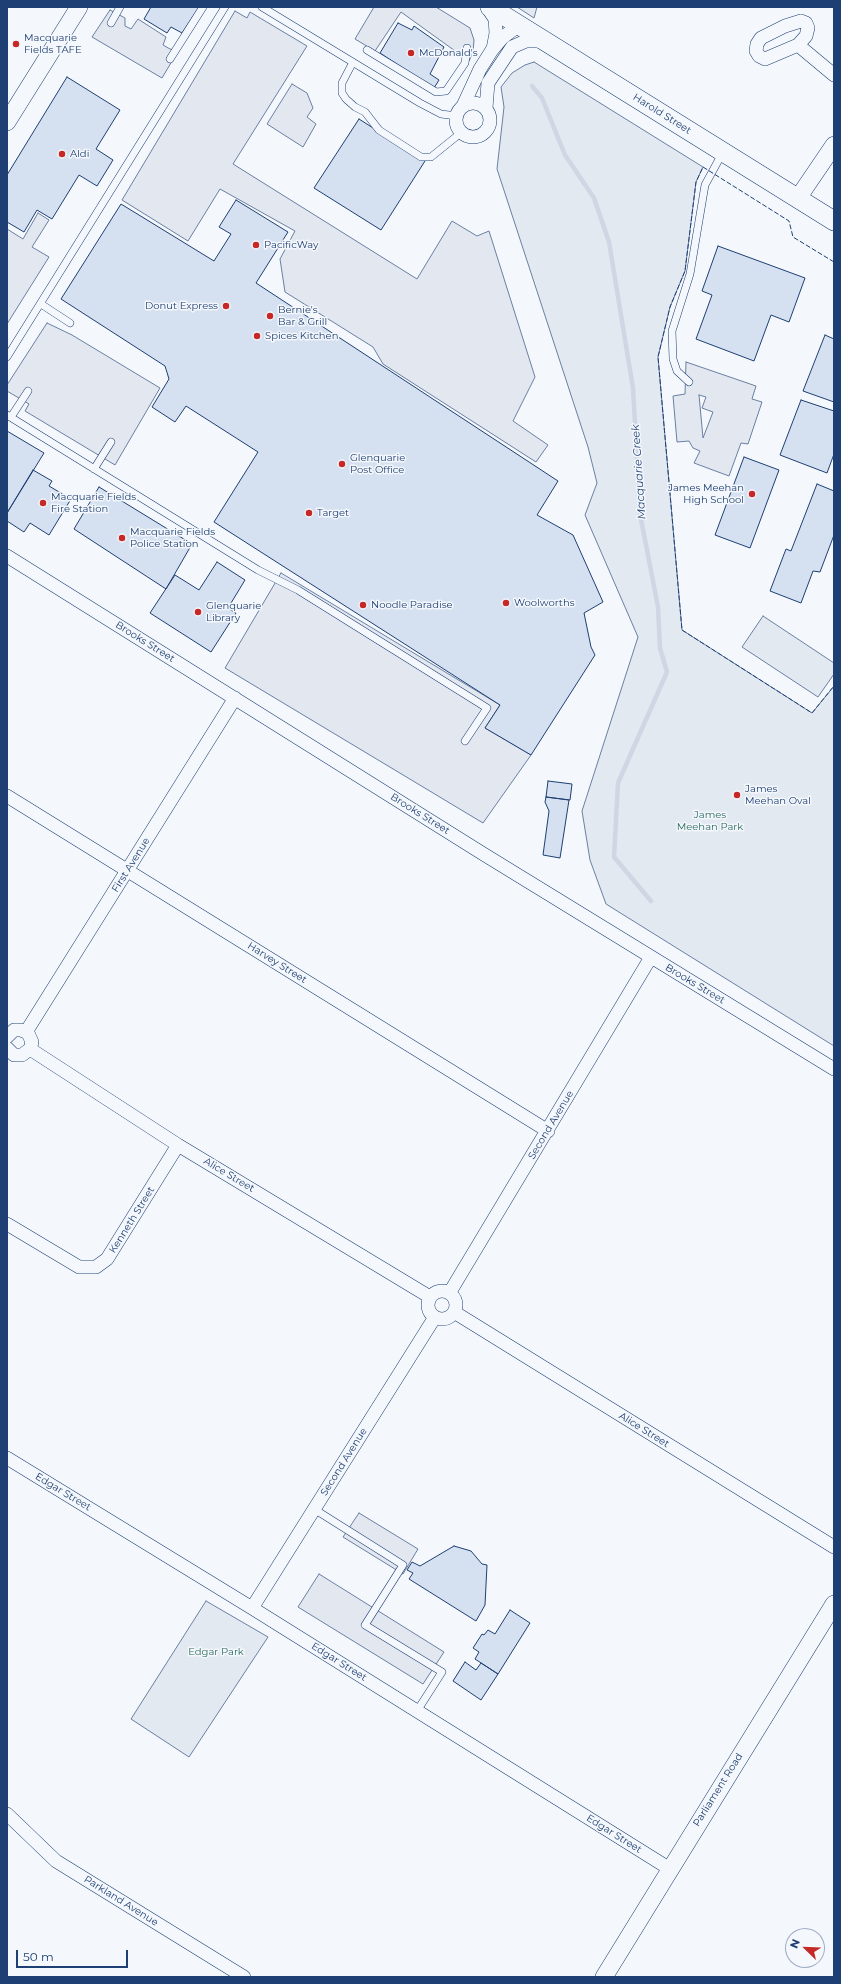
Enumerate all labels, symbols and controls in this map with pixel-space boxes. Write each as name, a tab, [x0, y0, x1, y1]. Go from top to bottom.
place label: Macquarie Fields TAFE	[24, 32, 82, 56]
marker: Macquarie Fields TAFE	[11, 39, 21, 49]
place label: McDonald's	[419, 47, 478, 59]
marker: McDonald's	[406, 48, 416, 58]
street label: Harold Street	[631, 91, 693, 137]
place label: Aldi	[70, 148, 89, 160]
marker: Aldi	[57, 149, 67, 159]
place label: PacificWay	[264, 239, 318, 251]
marker: PacificWay	[251, 240, 261, 250]
place label: Donut Express	[145, 300, 218, 312]
marker: Donut Express	[221, 301, 231, 311]
place label: Bernie's Bar & Grill	[278, 304, 327, 328]
marker: Bernie's Bar & Grill	[265, 311, 275, 321]
place label: Spices Kitchen	[265, 330, 338, 342]
marker: Spices Kitchen	[252, 331, 262, 341]
water label: Macquarie Creek	[629, 424, 649, 520]
place label: Glenquarie Post Office	[350, 452, 405, 476]
marker: Glenquarie Post Office	[337, 459, 347, 469]
place label: James Meehan High School	[668, 482, 744, 506]
marker: James Meehan High School	[747, 489, 757, 499]
place label: Macquarie Fields Fire Station	[51, 491, 136, 514]
marker: Macquarie Fields Fire Station	[38, 498, 48, 508]
place label: Target	[317, 507, 349, 519]
marker: Target	[304, 508, 314, 518]
place label: Macquarie Fields Police Station	[130, 526, 215, 550]
marker: Macquarie Fields Police Station	[117, 533, 127, 543]
place label: Woolworths	[514, 597, 575, 609]
marker: Woolworths	[501, 598, 511, 608]
place label: Noodle Paradise	[371, 599, 453, 611]
place label: Glenquarie Library	[206, 600, 261, 624]
marker: Noodle Paradise	[358, 600, 368, 610]
marker: Glenquarie Library	[193, 607, 203, 617]
street label: Brooks Street	[113, 619, 177, 665]
place label: James Meehan Oval	[745, 783, 811, 806]
marker: James Meehan Oval	[732, 790, 742, 800]
street label: Brooks Street	[388, 791, 452, 837]
park label: James Meehan Park	[677, 809, 743, 832]
street label: First Avenue	[109, 835, 153, 895]
street label: Harvey Street	[245, 940, 309, 986]
street label: Brooks Street	[663, 961, 727, 1007]
street label: Second Avenue	[526, 1089, 576, 1161]
street label: Alice Street	[201, 1155, 257, 1195]
street label: Kenneth Street	[107, 1185, 157, 1255]
street label: Alice Street	[617, 1410, 671, 1450]
street label: Second Avenue	[318, 1426, 370, 1498]
street label: Edgar Street	[33, 1471, 93, 1513]
street label: Edgar Street	[309, 1640, 369, 1684]
park label: Edgar Park	[188, 1646, 244, 1658]
street label: Parliament Road	[691, 1751, 745, 1829]
street label: Edgar Street	[584, 1812, 644, 1856]
street label: Parkland Avenue	[82, 1873, 160, 1929]
north arrow	[785, 1928, 825, 1968]
text: N	[787, 1937, 803, 1951]
scale bar	[18, 1942, 130, 1968]
text: 50 m	[23, 1949, 54, 1964]

